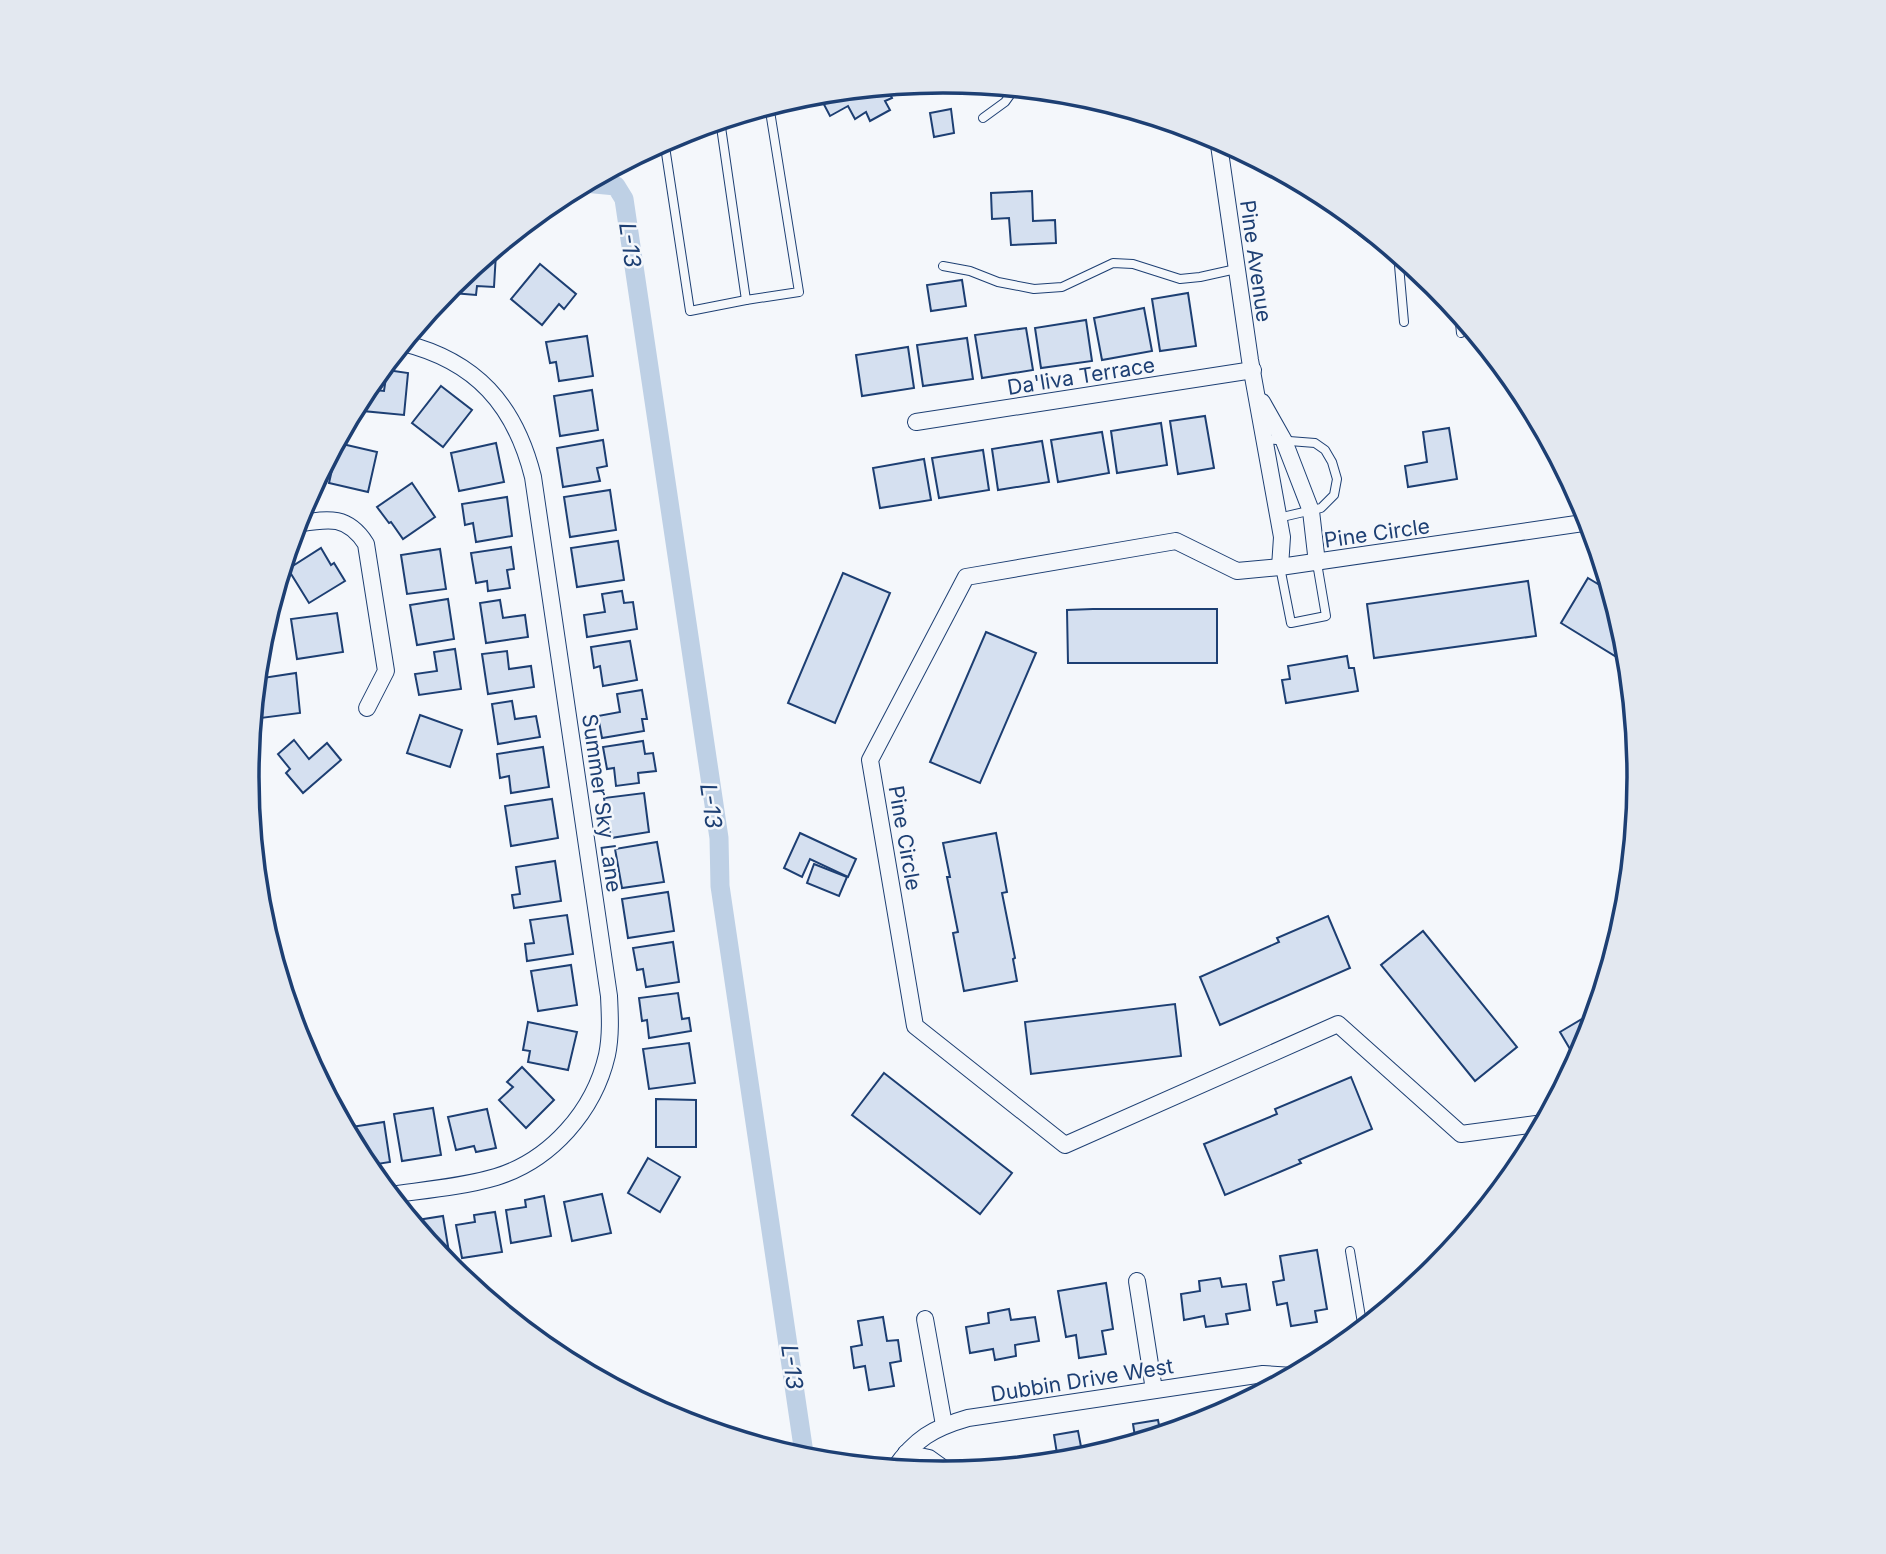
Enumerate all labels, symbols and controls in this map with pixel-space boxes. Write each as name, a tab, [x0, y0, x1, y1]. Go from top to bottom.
street label: Pine Avenue	[1235, 198, 1277, 324]
water label: L-13	[613, 221, 647, 269]
street label: Da'liva Terrace	[1005, 352, 1157, 400]
street label: Pine Circle	[1323, 513, 1431, 553]
street label: Summer Sky Lane	[577, 712, 627, 894]
water label: L-13	[694, 782, 728, 830]
street label: Pine Circle	[883, 783, 927, 893]
water label: L-13	[775, 1343, 809, 1391]
street label: Dubbin Drive West	[989, 1353, 1175, 1407]

